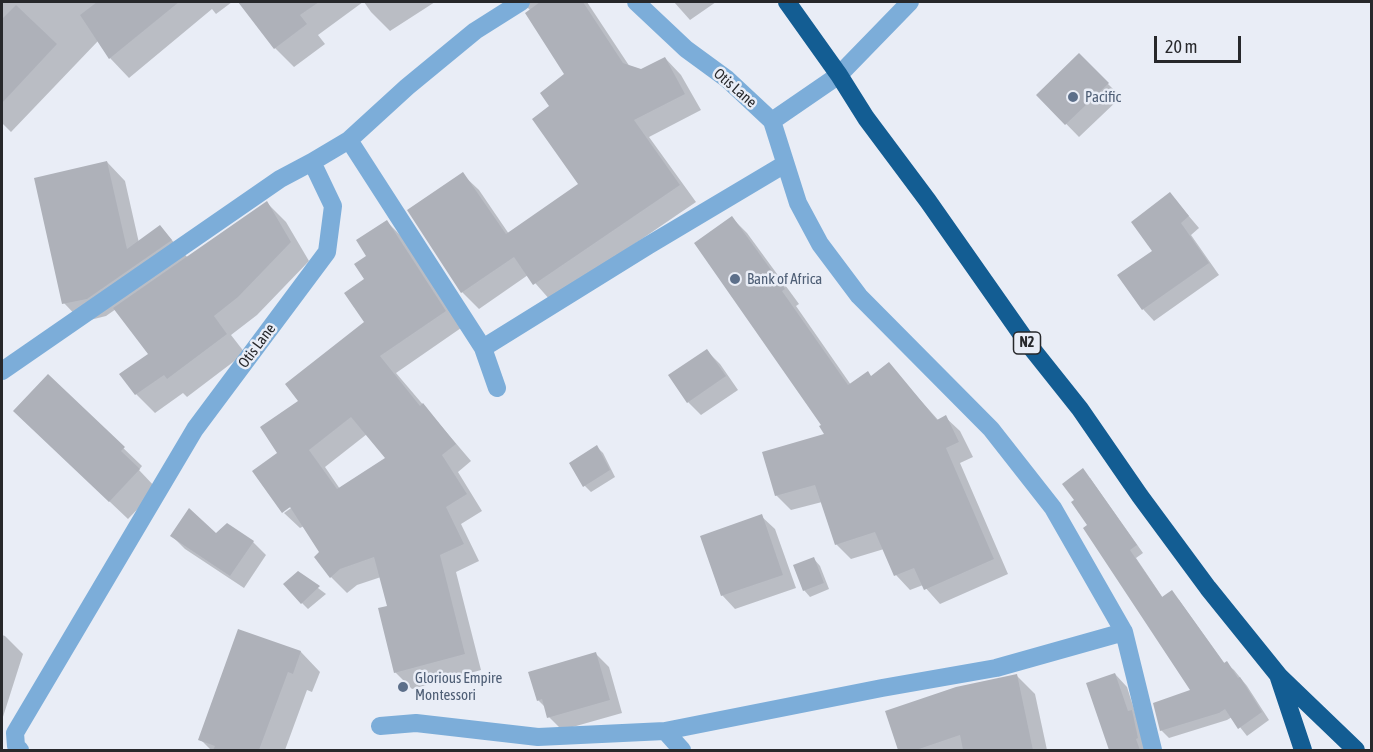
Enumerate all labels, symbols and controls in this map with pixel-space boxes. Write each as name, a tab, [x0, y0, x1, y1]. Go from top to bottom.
scale bar	[1157, 24, 1244, 62]
text: 20 m	[1165, 36, 1197, 57]
street label: Otis Lane	[710, 65, 760, 111]
place label: Pacific	[1085, 88, 1121, 106]
marker: Pacific	[1066, 90, 1080, 104]
place label: Bank of Africa	[747, 270, 822, 288]
marker: Bank of Africa	[728, 272, 742, 286]
street label: Otis Lane	[235, 320, 279, 372]
road number: N2	[1014, 332, 1040, 354]
place label: Glorious Empire Montessori	[415, 669, 502, 704]
marker: Glorious Empire Montessori	[396, 680, 410, 694]

